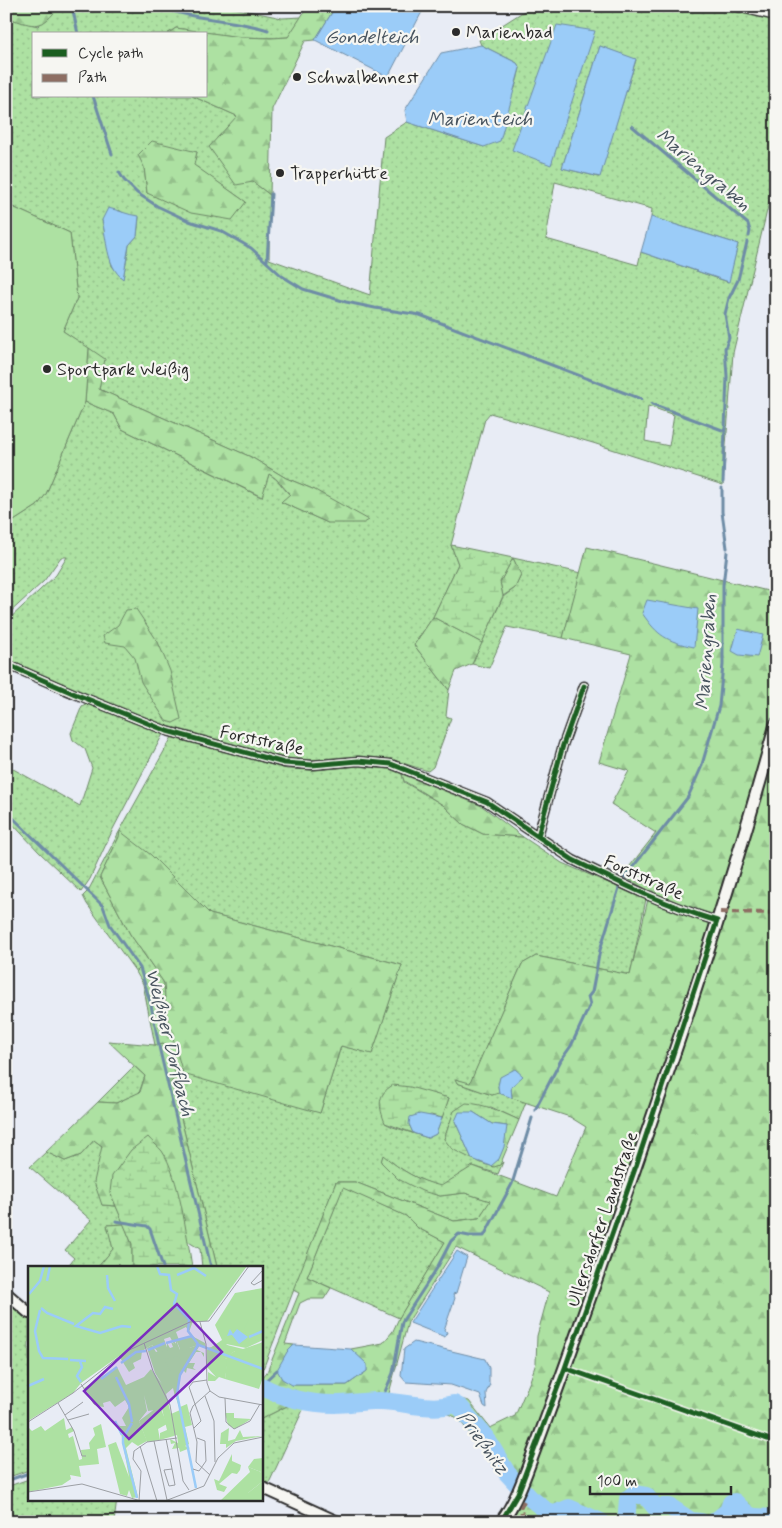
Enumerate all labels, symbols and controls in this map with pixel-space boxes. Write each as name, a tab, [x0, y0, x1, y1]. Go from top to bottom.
place label: Marienbad	[466, 21, 552, 45]
water label: Gondelteich	[325, 25, 419, 50]
marker: Marienbad	[450, 26, 462, 38]
legend	[32, 32, 208, 98]
text: Cycle path	[78, 44, 143, 64]
place label: Schwalbennest	[307, 66, 419, 90]
text: Path	[78, 68, 107, 88]
marker: Schwalbennest	[291, 71, 303, 83]
water label: Marienteich	[428, 107, 533, 132]
water label: Mariengraben	[650, 123, 756, 217]
place label: Trapperhütte	[290, 162, 388, 186]
marker: Trapperhütte	[274, 167, 286, 179]
place label: Sportpark Weißig	[57, 358, 189, 382]
marker: Sportpark Weißig	[41, 363, 53, 375]
water label: Mariengraben	[690, 593, 723, 711]
street label: Forststraße	[218, 720, 306, 762]
street label: Forststraße	[600, 850, 687, 906]
water label: Weißiger Dorfbach	[139, 966, 200, 1119]
street label: Ullersdorfer Landstraße	[562, 1128, 644, 1310]
inset map	[28, 1266, 262, 1500]
water label: Prießnitz	[451, 1406, 515, 1480]
scale bar	[590, 1463, 731, 1495]
text: 100 m	[597, 1472, 637, 1492]

